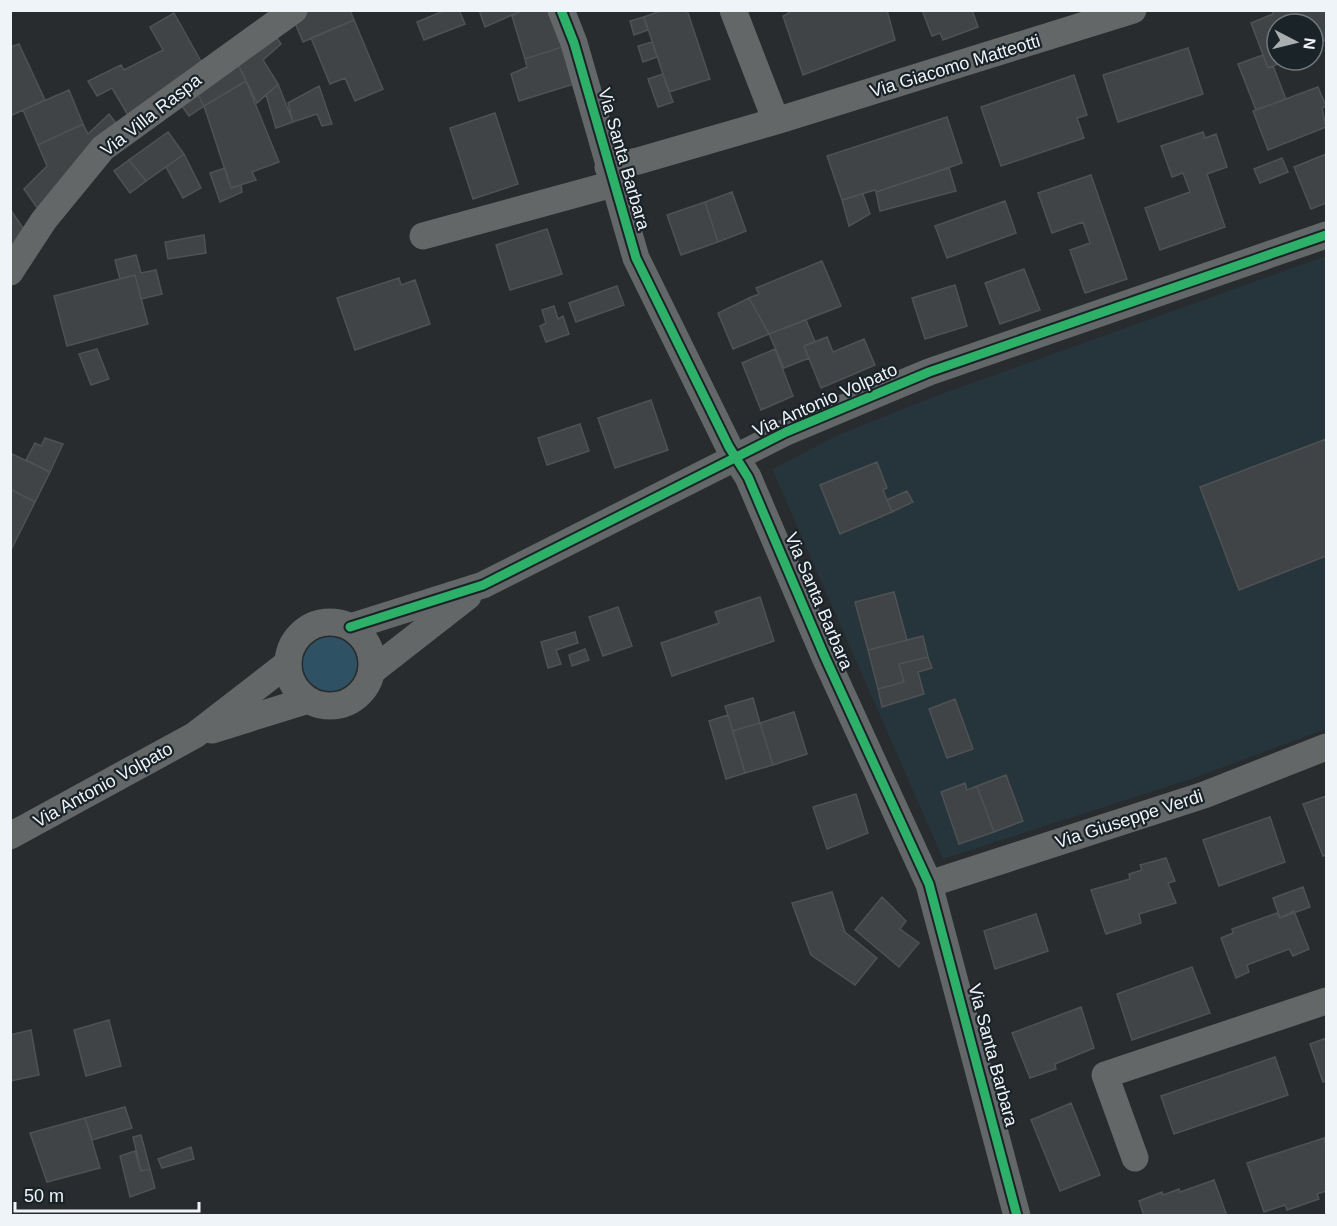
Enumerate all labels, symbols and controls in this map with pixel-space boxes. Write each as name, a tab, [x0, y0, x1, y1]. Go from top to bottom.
north arrow	[1265, 12, 1325, 72]
street label: Via Giacomo Matteotti	[868, 31, 1042, 101]
text: N	[1300, 37, 1319, 51]
street label: Via Villa Raspa	[97, 69, 206, 160]
street label: Via Santa Barbara	[594, 86, 654, 233]
street label: Via Antonio Volpato	[750, 359, 900, 441]
street label: Via Santa Barbara	[781, 530, 857, 673]
street label: Via Antonio Volpato	[30, 738, 176, 832]
street label: Via Giuseppe Verdi	[1053, 786, 1205, 852]
street label: Via Santa Barbara	[964, 982, 1022, 1129]
scale bar	[15, 1175, 200, 1213]
text: 50 m	[24, 1186, 64, 1206]

